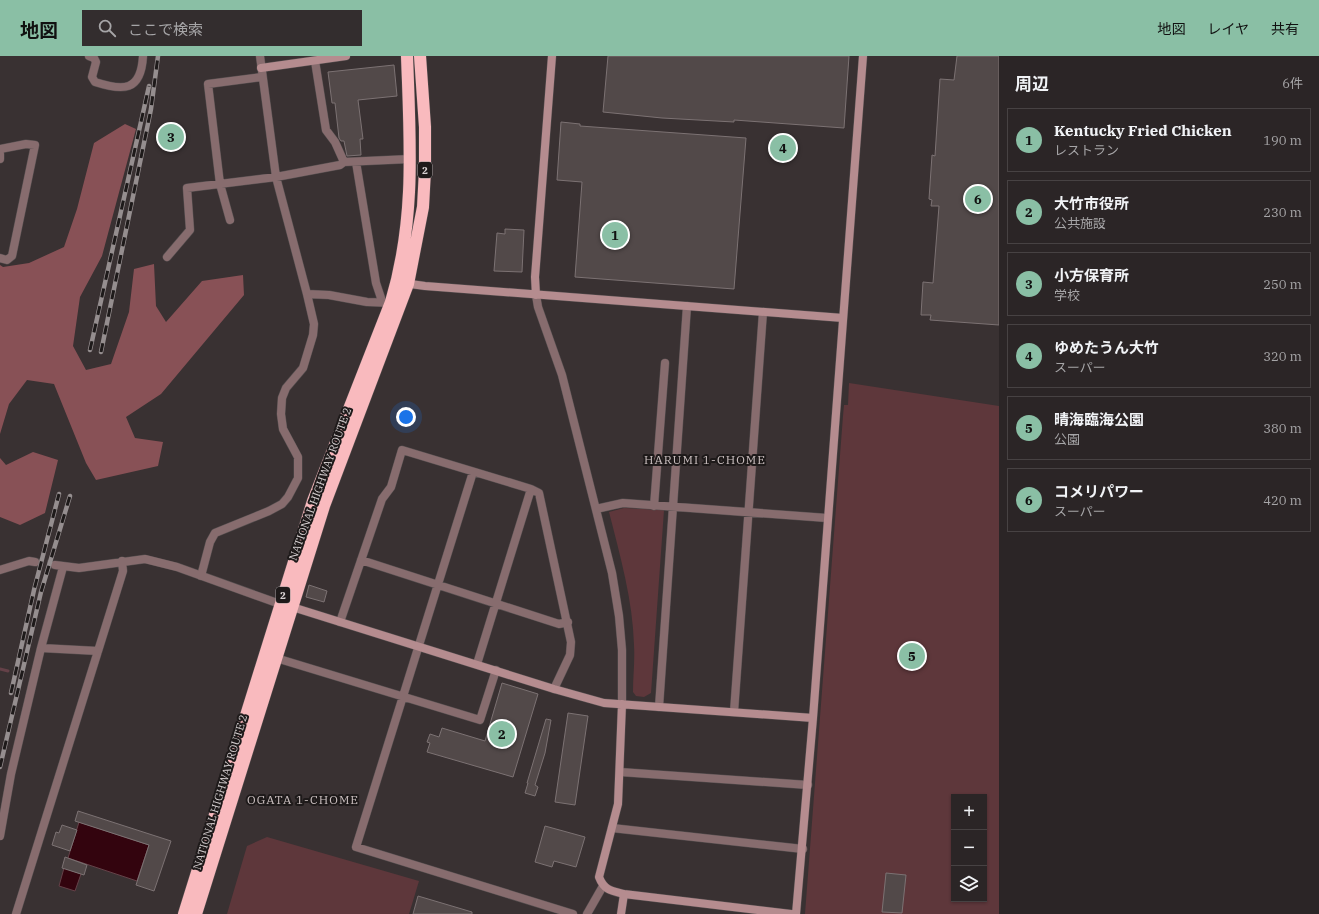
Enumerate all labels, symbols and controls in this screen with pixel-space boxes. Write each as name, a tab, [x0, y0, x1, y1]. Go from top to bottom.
search box	[82, 10, 362, 46]
icon: search	[96, 17, 118, 39]
text: 地図	[20, 18, 58, 42]
text: ここで検索	[128, 20, 203, 39]
text: 地図	[1157, 20, 1185, 38]
text: レイヤ	[1207, 20, 1249, 38]
text: 共有	[1271, 20, 1299, 38]
text: 周辺	[1015, 73, 1049, 95]
text: 6件	[1282, 75, 1303, 92]
text: Kentucky Fried Chicken	[1054, 121, 1232, 140]
pin: 3	[158, 122, 184, 152]
text: 1	[1025, 132, 1033, 149]
text: 190 m	[1263, 132, 1302, 149]
pin: 4	[770, 133, 796, 163]
text: レストラン	[1054, 142, 1119, 159]
road number: 2	[418, 162, 432, 178]
pin: 6	[965, 184, 991, 214]
text: 大竹市役所	[1054, 194, 1129, 213]
text: 2	[1025, 204, 1033, 221]
text: 230 m	[1263, 204, 1302, 221]
text: 公共施設	[1054, 215, 1106, 232]
pin: 1	[602, 220, 628, 250]
text: 小方保育所	[1054, 266, 1129, 285]
text: 3	[1025, 276, 1033, 293]
text: 250 m	[1263, 276, 1302, 293]
text: 学校	[1054, 287, 1080, 304]
text: ゆめたうん大竹	[1054, 338, 1159, 357]
text: 4	[1025, 348, 1033, 365]
text: 320 m	[1263, 348, 1302, 365]
text: スーパー	[1054, 359, 1106, 376]
street label: NATIONAL HIGHWAY ROUTE 2	[286, 406, 354, 562]
your location	[396, 407, 416, 427]
text: 晴海臨海公園	[1054, 410, 1144, 429]
text: 5	[1025, 420, 1033, 437]
text: 380 m	[1263, 420, 1302, 437]
text: 公園	[1054, 431, 1080, 448]
district label: HARUMI 1-CHOME	[644, 452, 766, 467]
text: コメリパワー	[1054, 482, 1144, 501]
text: 6	[1025, 492, 1033, 509]
text: 420 m	[1263, 492, 1302, 509]
text: スーパー	[1054, 503, 1106, 520]
road number: 2	[276, 587, 290, 603]
pin: 5	[899, 641, 925, 671]
street label: NATIONAL HIGHWAY ROUTE 2	[190, 713, 250, 871]
pin: 2	[489, 719, 515, 749]
district label: OGATA 1-CHOME	[247, 792, 359, 807]
map controls	[951, 794, 987, 902]
button: +	[951, 794, 987, 830]
button: −	[951, 830, 987, 866]
button: layers	[951, 866, 987, 902]

